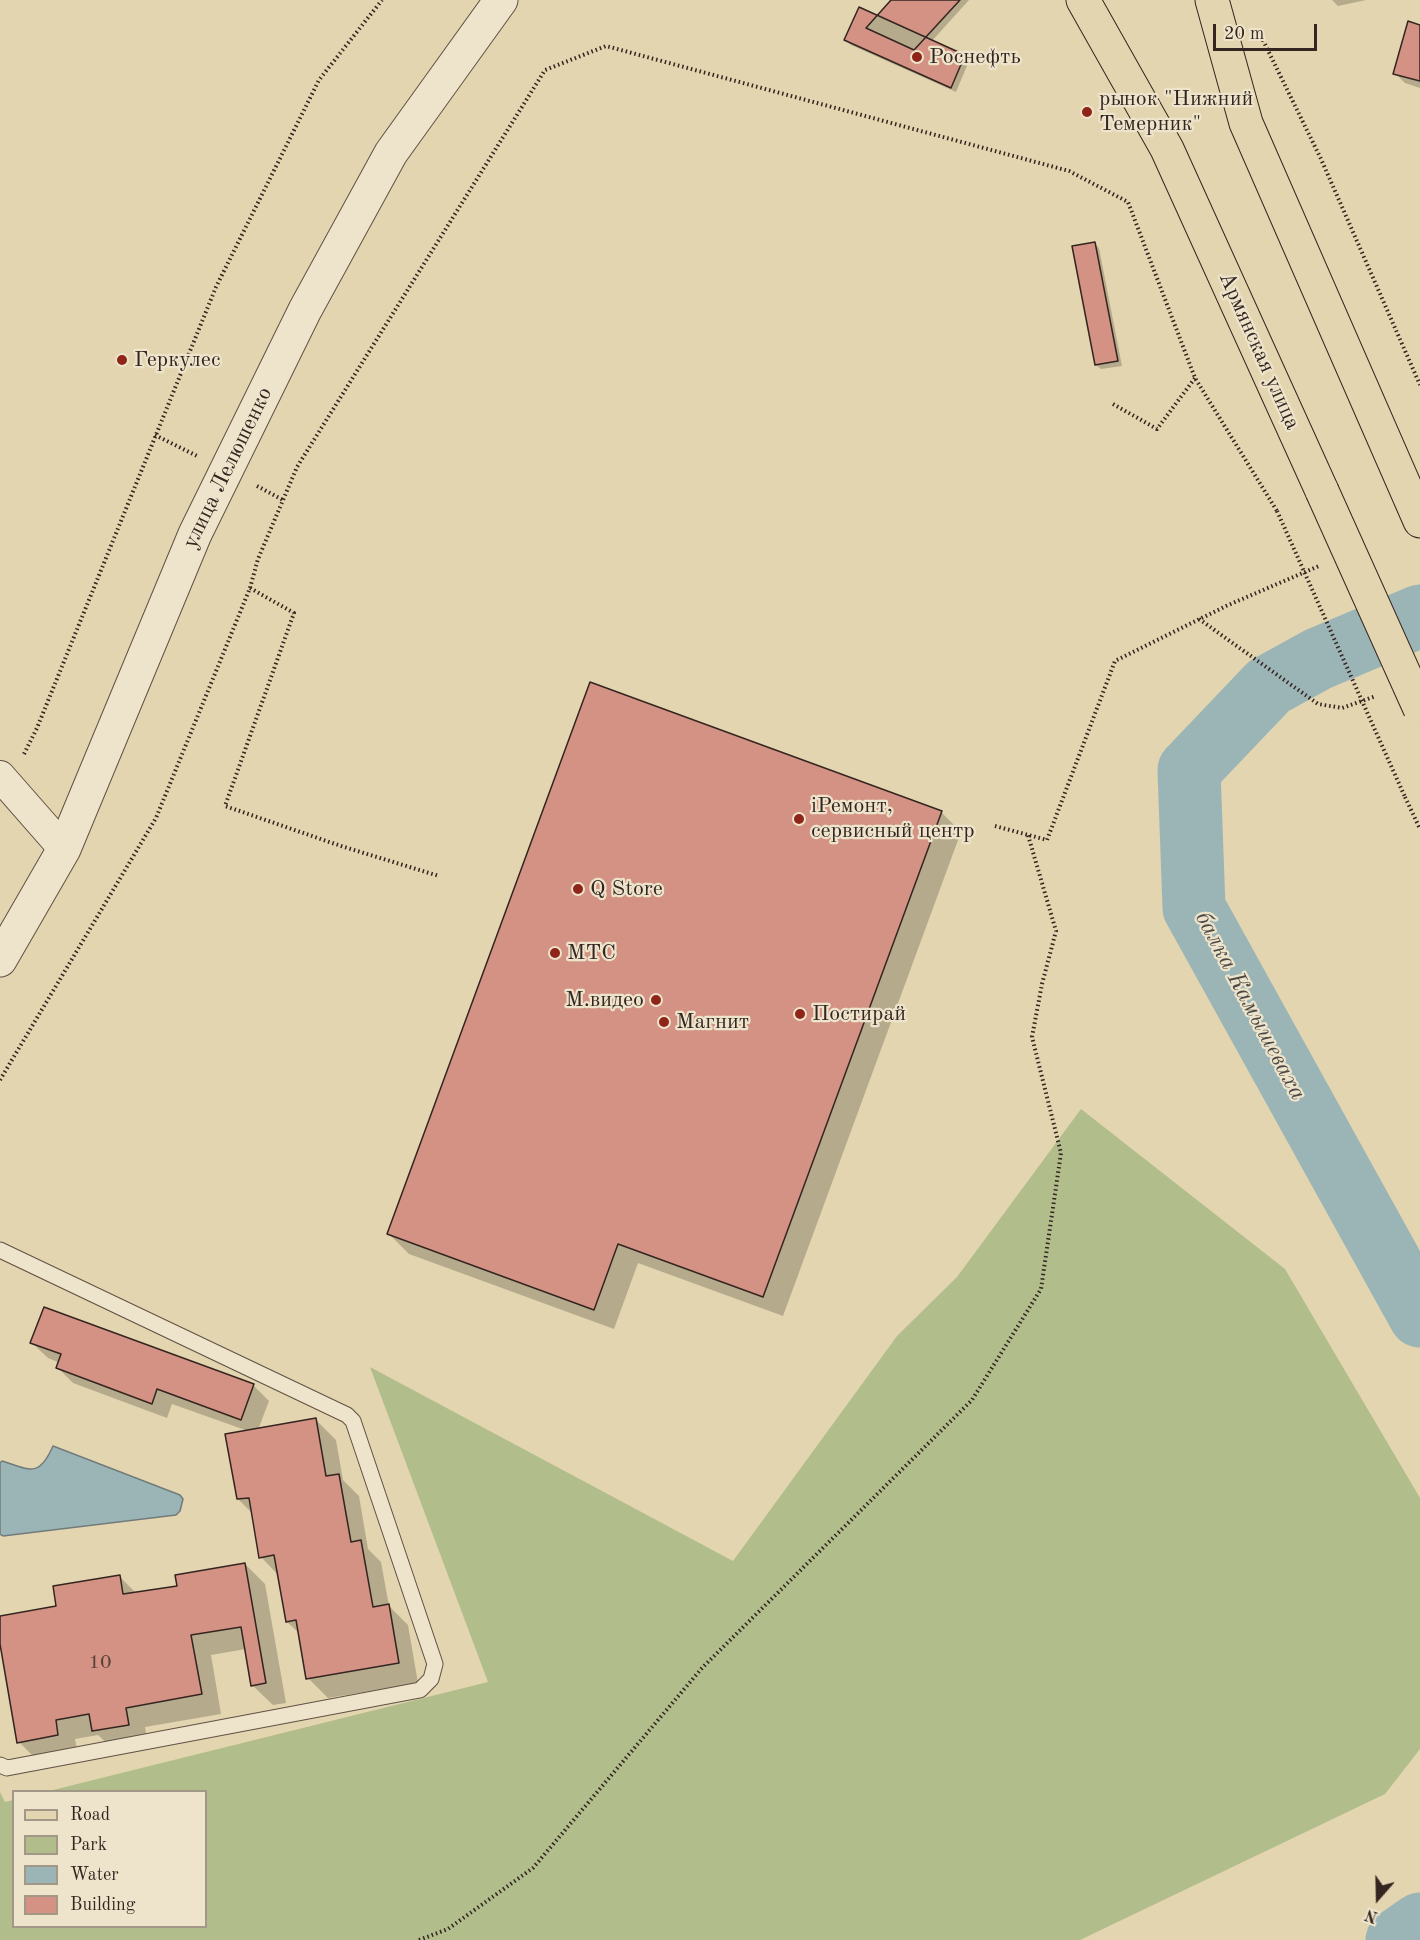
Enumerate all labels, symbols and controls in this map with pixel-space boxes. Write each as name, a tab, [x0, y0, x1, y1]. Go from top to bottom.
scale bar	[1216, 12, 1320, 50]
text: 20 m	[1224, 25, 1264, 43]
place label: Роснефть	[929, 44, 1021, 70]
marker: Роснефть	[910, 50, 924, 64]
place label: рынок "Нижний Темерник"	[1099, 86, 1253, 138]
marker: рынок "Нижний Темерник"	[1080, 105, 1094, 119]
street label: Армянская улица	[1212, 268, 1306, 434]
place label: Геркулес	[134, 347, 221, 373]
marker: Геркулес	[115, 353, 129, 367]
street label: улица Лелюшенко	[178, 383, 278, 553]
place label: iРемонт, сервисный центр	[811, 793, 975, 844]
marker: iРемонт, сервисный центр	[792, 812, 806, 826]
place label: Q Store	[590, 876, 663, 902]
marker: Q Store	[571, 882, 585, 896]
water label: балка Камышеваха	[1188, 906, 1312, 1106]
place label: МТС	[567, 940, 616, 966]
marker: МТС	[548, 946, 562, 960]
place label: М.видео	[565, 987, 644, 1013]
marker: М.видео	[649, 993, 663, 1007]
place label: Постирай	[812, 1001, 906, 1027]
marker: Постирай	[793, 1007, 807, 1021]
place label: Магнит	[676, 1009, 749, 1035]
marker: Магнит	[657, 1015, 671, 1029]
house number: 10	[88, 1651, 112, 1675]
legend	[12, 1790, 207, 1928]
text: Road	[70, 1806, 110, 1824]
text: Park	[70, 1836, 107, 1854]
text: Water	[70, 1866, 119, 1884]
north arrow	[1348, 1868, 1408, 1928]
text: Building	[70, 1896, 135, 1914]
text: N	[1363, 1905, 1380, 1925]

